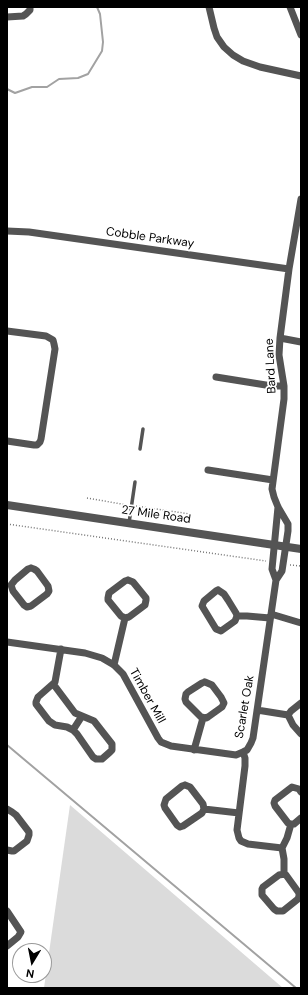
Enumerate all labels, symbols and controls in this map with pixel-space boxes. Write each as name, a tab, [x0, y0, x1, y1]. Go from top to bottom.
street label: Cobble Parkway	[105, 225, 195, 251]
street label: Bard Lane	[262, 338, 280, 394]
street label: 27 Mile Road	[120, 503, 192, 527]
street label: Timber Mill	[126, 666, 168, 726]
street label: Scarlet Oak	[232, 674, 258, 740]
north arrow	[12, 943, 52, 983]
text: N	[25, 966, 35, 981]

